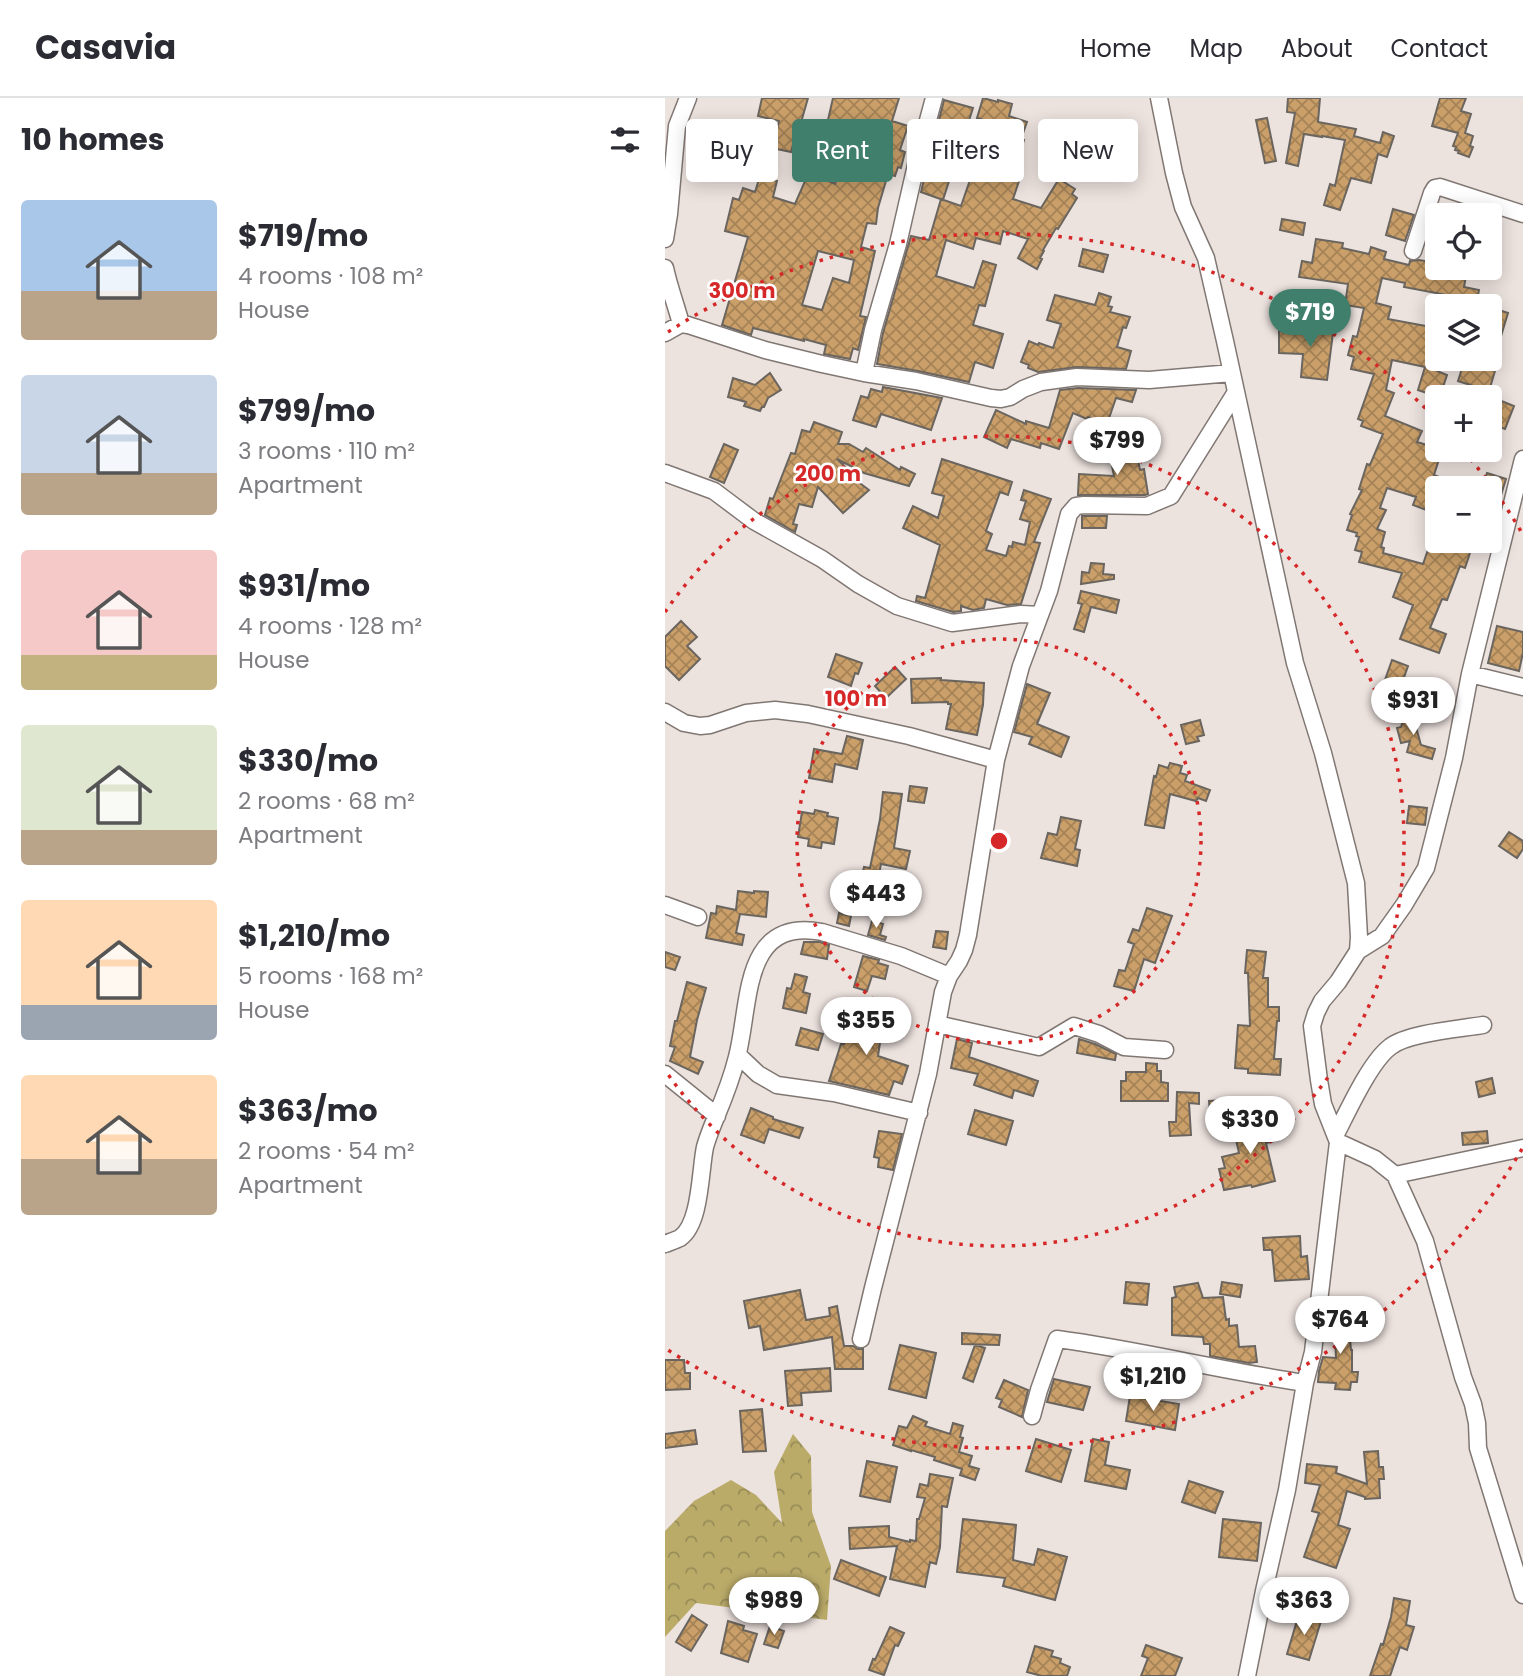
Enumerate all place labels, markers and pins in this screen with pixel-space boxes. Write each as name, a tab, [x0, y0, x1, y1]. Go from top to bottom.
pin: $719	[1269, 289, 1351, 349]
pin: $799	[1076, 418, 1158, 477]
pin: $931	[1372, 678, 1454, 737]
centre of rings	[987, 829, 1011, 853]
pin: $443	[835, 870, 917, 930]
pin: $355	[825, 998, 907, 1057]
pin: $330	[1209, 1096, 1291, 1156]
pin: $764	[1299, 1296, 1381, 1356]
pin: $1,210	[1096, 1354, 1210, 1413]
pin: $989	[733, 1578, 815, 1637]
pin: $363	[1263, 1578, 1345, 1637]

